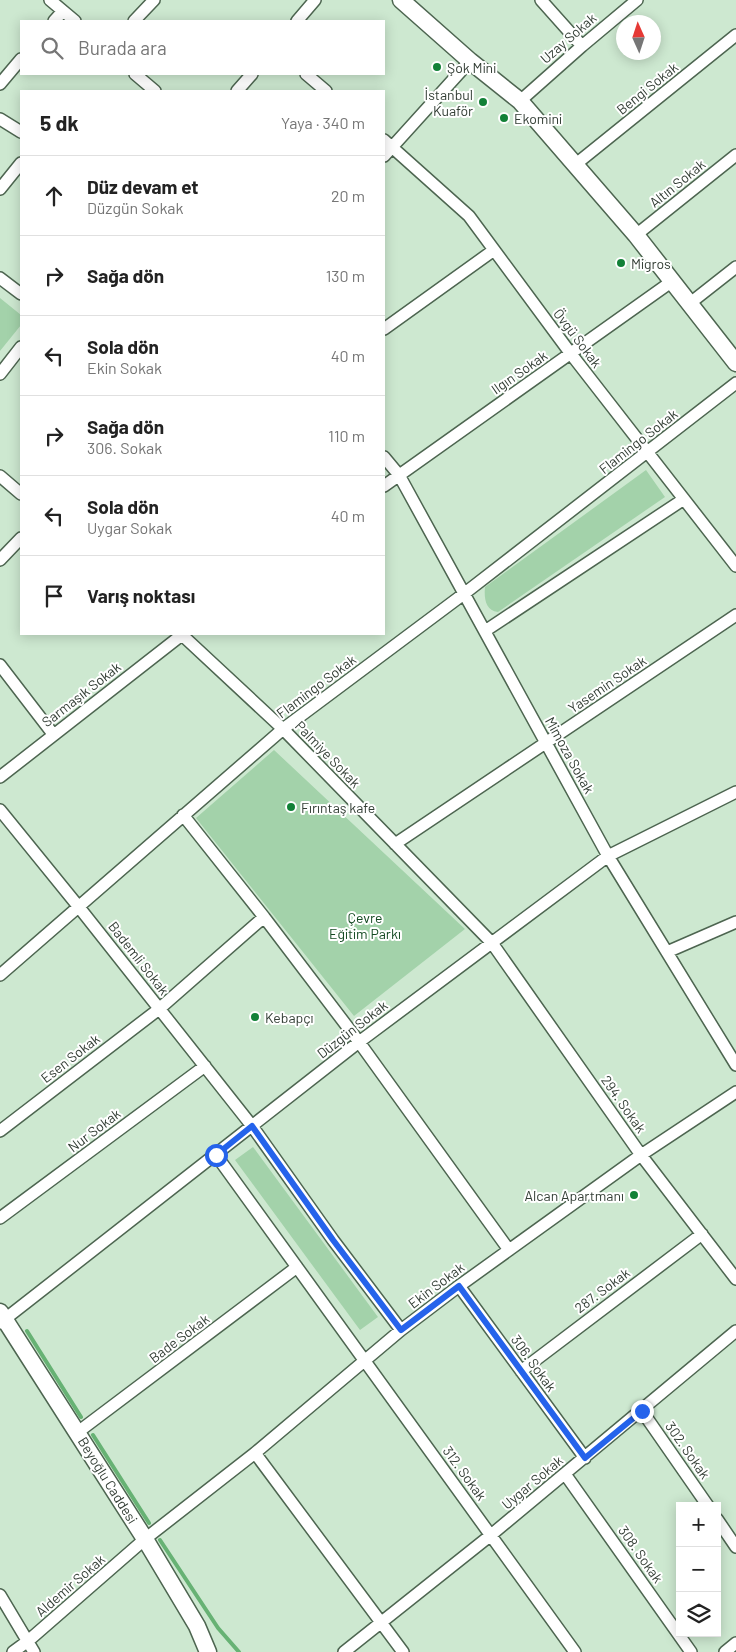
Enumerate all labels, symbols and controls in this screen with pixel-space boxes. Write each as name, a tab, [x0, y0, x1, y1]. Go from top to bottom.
street label: Uzay Sokak	[537, 9, 599, 67]
north arrow	[616, 15, 661, 60]
search box	[20, 20, 385, 75]
icon: search	[38, 34, 66, 62]
text: Burada ara	[78, 36, 167, 59]
street label: Bengi Sokak	[613, 58, 681, 118]
place label: Şok Mini	[447, 59, 496, 76]
marker: Şok Mini	[431, 61, 443, 73]
place label: İstanbul Kuaför	[425, 86, 473, 119]
marker: İstanbul Kuaför	[477, 96, 489, 108]
text: 5 dk	[40, 110, 79, 135]
place label: Ekomini	[514, 110, 562, 127]
marker: Ekomini	[498, 112, 510, 124]
text: Yaya · 340 m	[281, 113, 365, 132]
street label: Altın Sokak	[646, 155, 708, 211]
text: Düz devam et	[87, 175, 199, 198]
icon: ahead	[40, 182, 68, 210]
text: 20 m	[331, 186, 365, 205]
text: Düzgün Sokak	[87, 198, 184, 217]
place label: Migros	[631, 255, 671, 272]
marker: Migros	[615, 257, 627, 269]
icon: right	[40, 262, 68, 290]
text: Sağa dön	[87, 264, 164, 287]
text: 130 m	[326, 266, 365, 285]
street label: Övgü Sokak	[550, 305, 606, 371]
text: Sola dön	[87, 335, 159, 358]
icon: left	[40, 342, 68, 370]
text: 40 m	[331, 346, 365, 365]
street label: Ilgın Sokak	[488, 347, 550, 397]
text: Ekin Sokak	[87, 358, 162, 377]
street label: Flamingo Sokak	[595, 405, 681, 477]
text: Sağa dön	[87, 415, 164, 438]
icon: right	[40, 422, 68, 450]
text: 110 m	[328, 426, 365, 445]
text: 306. Sokak	[87, 438, 162, 457]
text: Sola dön	[87, 495, 159, 518]
icon: left	[40, 502, 68, 530]
text: 40 m	[331, 506, 365, 525]
text: Uygar Sokak	[87, 518, 172, 537]
icon: arrive	[40, 582, 68, 610]
text: Varış noktası	[87, 584, 195, 607]
street label: Flamingo Sokak	[273, 651, 359, 721]
street label: Yasemin Sokak	[565, 652, 649, 716]
street label: Sarmaşık Sokak	[38, 658, 124, 730]
street label: Mimoza Sokak	[542, 714, 598, 796]
street label: Palmiye Sokak	[292, 717, 364, 791]
place label: Fırıntaş kafe	[301, 799, 375, 816]
marker: Fırıntaş kafe	[285, 801, 297, 813]
park label: Çevre Eğitim Parkı	[329, 909, 401, 942]
street label: Bademli Sokak	[105, 918, 173, 998]
street label: Düzgün Sokak	[313, 996, 391, 1062]
place label: Kebapçı	[265, 1009, 313, 1026]
marker: Kebapçı	[249, 1011, 261, 1023]
street label: Esen Sokak	[37, 1030, 103, 1086]
street label: 294. Sokak	[598, 1072, 650, 1136]
street label: Nur Sokak	[64, 1105, 124, 1155]
route start	[205, 1144, 228, 1167]
place label: Alcan Apartmanı	[524, 1187, 624, 1204]
marker: Alcan Apartmanı	[628, 1189, 640, 1201]
street label: Ekin Sokak	[405, 1258, 467, 1312]
street label: 287. Sokak	[571, 1264, 633, 1316]
street label: Bade Sokak	[146, 1310, 212, 1366]
street label: 306. Sokak	[508, 1331, 560, 1395]
route end	[631, 1400, 654, 1423]
street label: 302. Sokak	[662, 1418, 714, 1482]
street label: Beyoğlu Caddesi	[75, 1434, 141, 1526]
street label: 312. Sokak	[440, 1442, 490, 1504]
street label: Uygar Sokak	[498, 1452, 566, 1512]
map controls	[676, 1502, 721, 1637]
button: +	[676, 1502, 721, 1547]
street label: 308. Sokak	[615, 1522, 667, 1586]
button: −	[676, 1547, 721, 1592]
street label: Aldemir Sokak	[32, 1550, 108, 1620]
button: layers	[676, 1592, 721, 1637]

